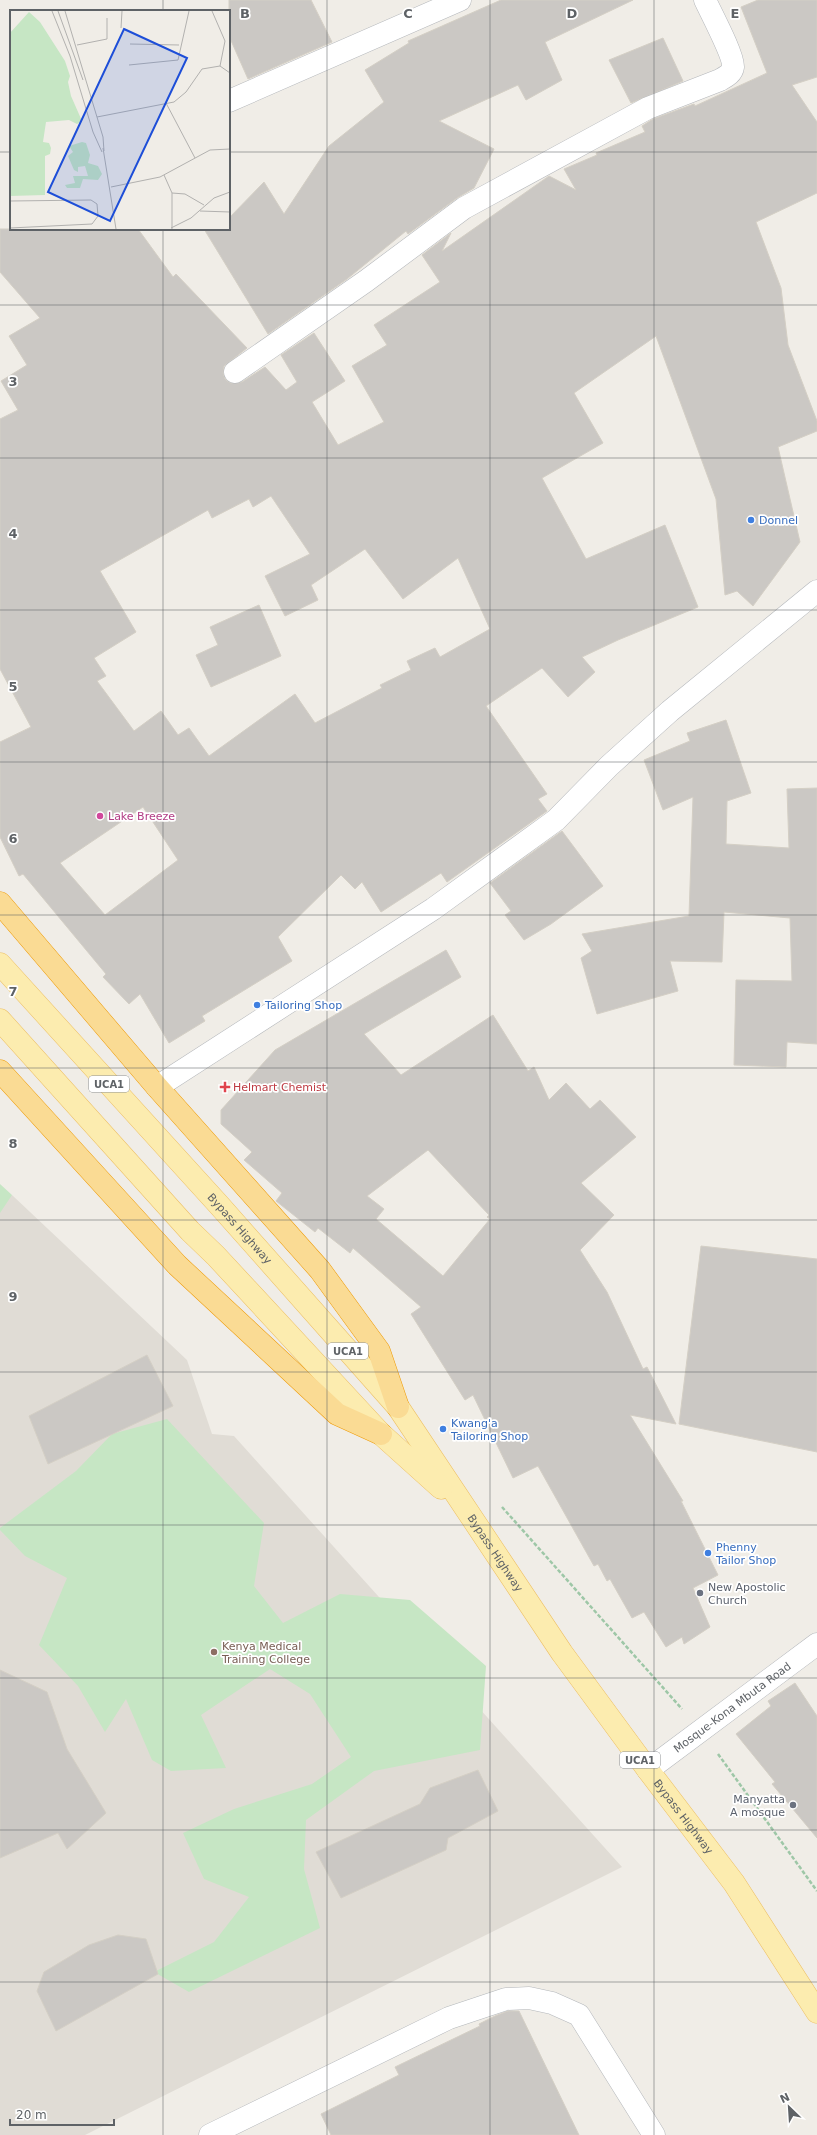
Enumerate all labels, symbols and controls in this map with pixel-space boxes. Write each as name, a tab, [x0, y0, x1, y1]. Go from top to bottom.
text: B	[240, 6, 250, 21]
text: C	[403, 6, 413, 21]
text: D	[567, 6, 578, 21]
text: E	[731, 6, 739, 21]
inset map	[10, 10, 230, 230]
text: 3	[8, 374, 18, 389]
place label: Donnel	[759, 514, 798, 527]
marker: Donnel	[746, 515, 756, 525]
text: 4	[8, 526, 18, 541]
text: 5	[8, 679, 18, 694]
place label: Lake Breeze	[108, 810, 175, 823]
marker: Lake Breeze	[95, 811, 105, 821]
text: 6	[8, 831, 18, 846]
text: 7	[8, 984, 18, 999]
place label: Tailoring Shop	[264, 999, 342, 1012]
marker: Tailoring Shop	[252, 1000, 262, 1010]
road number: UCA1	[89, 1076, 129, 1092]
place label: Helmart Chemist	[233, 1081, 327, 1094]
marker: Helmart Chemist	[220, 1082, 230, 1092]
text: 8	[8, 1136, 18, 1151]
street label: Bypass Highway	[205, 1191, 275, 1267]
text: 9	[8, 1289, 18, 1304]
road number: UCA1	[328, 1343, 368, 1359]
place label: Kwang'a Tailoring Shop	[450, 1417, 528, 1443]
marker: Kwang'a Tailoring Shop	[438, 1424, 448, 1434]
street label: Bypass Highway	[464, 1512, 526, 1595]
place label: Phenny Tailor Shop	[715, 1541, 776, 1567]
marker: Phenny Tailor Shop	[703, 1548, 713, 1558]
place label: New Apostolic Church	[708, 1581, 786, 1607]
marker: New Apostolic Church	[695, 1588, 705, 1598]
place label: Kenya Medical Training College	[221, 1640, 310, 1666]
marker: Kenya Medical Training College	[209, 1647, 219, 1657]
street label: Mosque-Kona Mbuta Road	[671, 1660, 794, 1756]
road number: UCA1	[620, 1752, 660, 1768]
street label: Bypass Highway	[651, 1777, 716, 1857]
place label: Manyatta A mosque	[730, 1793, 785, 1819]
marker: Manyatta A mosque	[788, 1800, 798, 1810]
north arrow	[769, 2087, 809, 2127]
text: N	[778, 2091, 792, 2106]
scale bar	[10, 2101, 114, 2127]
text: 20 m	[16, 2108, 47, 2122]

